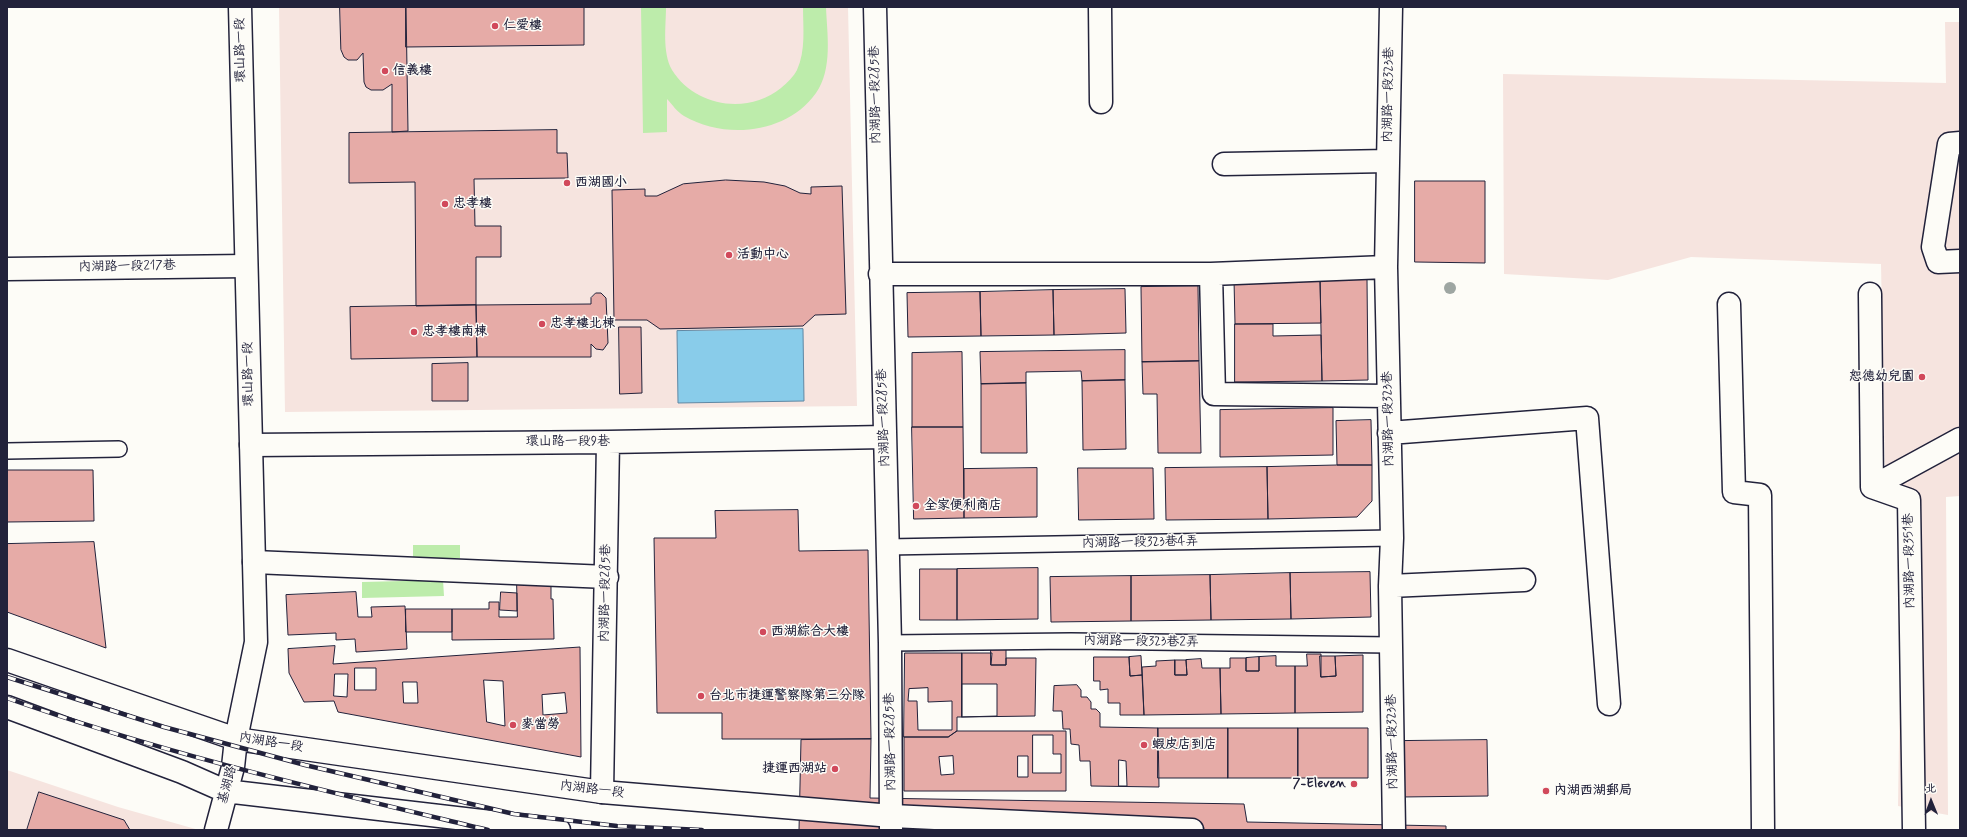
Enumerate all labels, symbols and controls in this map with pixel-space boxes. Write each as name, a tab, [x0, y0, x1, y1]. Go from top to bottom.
street label: 環山路一段	[233, 17, 249, 83]
place label: 仁愛樓	[503, 18, 542, 34]
marker: 仁愛樓	[490, 21, 500, 31]
street label: 內湖路一段285巷	[867, 46, 885, 144]
street label: 內湖路一段323巷	[1380, 47, 1398, 143]
place label: 信義樓	[393, 63, 432, 79]
marker: 信義樓	[380, 66, 390, 76]
place label: 西湖國小	[575, 175, 627, 191]
marker: 西湖國小	[562, 178, 572, 188]
place label: 忠孝樓	[453, 196, 492, 212]
marker: 忠孝樓	[440, 199, 450, 209]
place label: 活動中心	[737, 247, 789, 263]
marker: 活動中心	[724, 250, 734, 260]
street label: 內湖路一段217巷	[78, 258, 176, 276]
place label: 忠孝樓北棟	[550, 316, 615, 332]
marker: 忠孝樓北棟	[537, 319, 547, 329]
place label: 忠孝樓南棟	[422, 324, 487, 340]
marker: 忠孝樓南棟	[409, 327, 419, 337]
street label: 環山路一段	[241, 341, 257, 407]
street label: 內湖路一段285巷	[874, 368, 894, 468]
place label: 恕德幼兒園	[1849, 369, 1914, 385]
street label: 內湖路一段323巷	[1380, 371, 1398, 467]
marker: 恕德幼兒園	[1917, 372, 1927, 382]
street label: 環山路一段9巷	[526, 434, 610, 450]
place label: 全家便利商店	[924, 498, 1002, 514]
marker: 全家便利商店	[911, 501, 921, 511]
street label: 內湖路一段351巷	[1901, 513, 1919, 609]
street label: 內湖路一段323巷4弄	[1082, 534, 1198, 552]
street label: 內湖路一段285巷	[597, 544, 615, 642]
place label: 西湖綜合大樓	[771, 624, 849, 640]
marker: 西湖綜合大樓	[758, 627, 768, 637]
street label: 內湖路一段323巷2弄	[1083, 633, 1199, 651]
place label: 台北市捷運警察隊第三分隊	[709, 688, 865, 704]
marker: 台北市捷運警察隊第三分隊	[696, 691, 706, 701]
street label: 內湖路一段285巷	[882, 693, 900, 791]
street label: 內湖路一段323巷	[1384, 694, 1402, 790]
place label: 麥當勞	[521, 717, 560, 733]
marker: 麥當勞	[508, 720, 518, 730]
street label: 內湖路一段	[238, 730, 304, 756]
place label: 蝦皮店到店	[1152, 737, 1217, 753]
marker: 蝦皮店到店	[1139, 740, 1149, 750]
place label: 捷運西湖站	[762, 761, 827, 777]
street label: 基湖路	[215, 764, 241, 806]
marker: 捷運西湖站	[830, 764, 840, 774]
place label: 7-Eleven	[1293, 776, 1346, 792]
street label: 內湖路一段	[559, 778, 625, 802]
marker: 7-Eleven	[1349, 779, 1359, 789]
north arrow	[1911, 781, 1951, 821]
text: 北	[1925, 782, 1936, 796]
place label: 內湖西湖郵局	[1554, 783, 1632, 799]
marker: 內湖西湖郵局	[1541, 786, 1551, 796]

